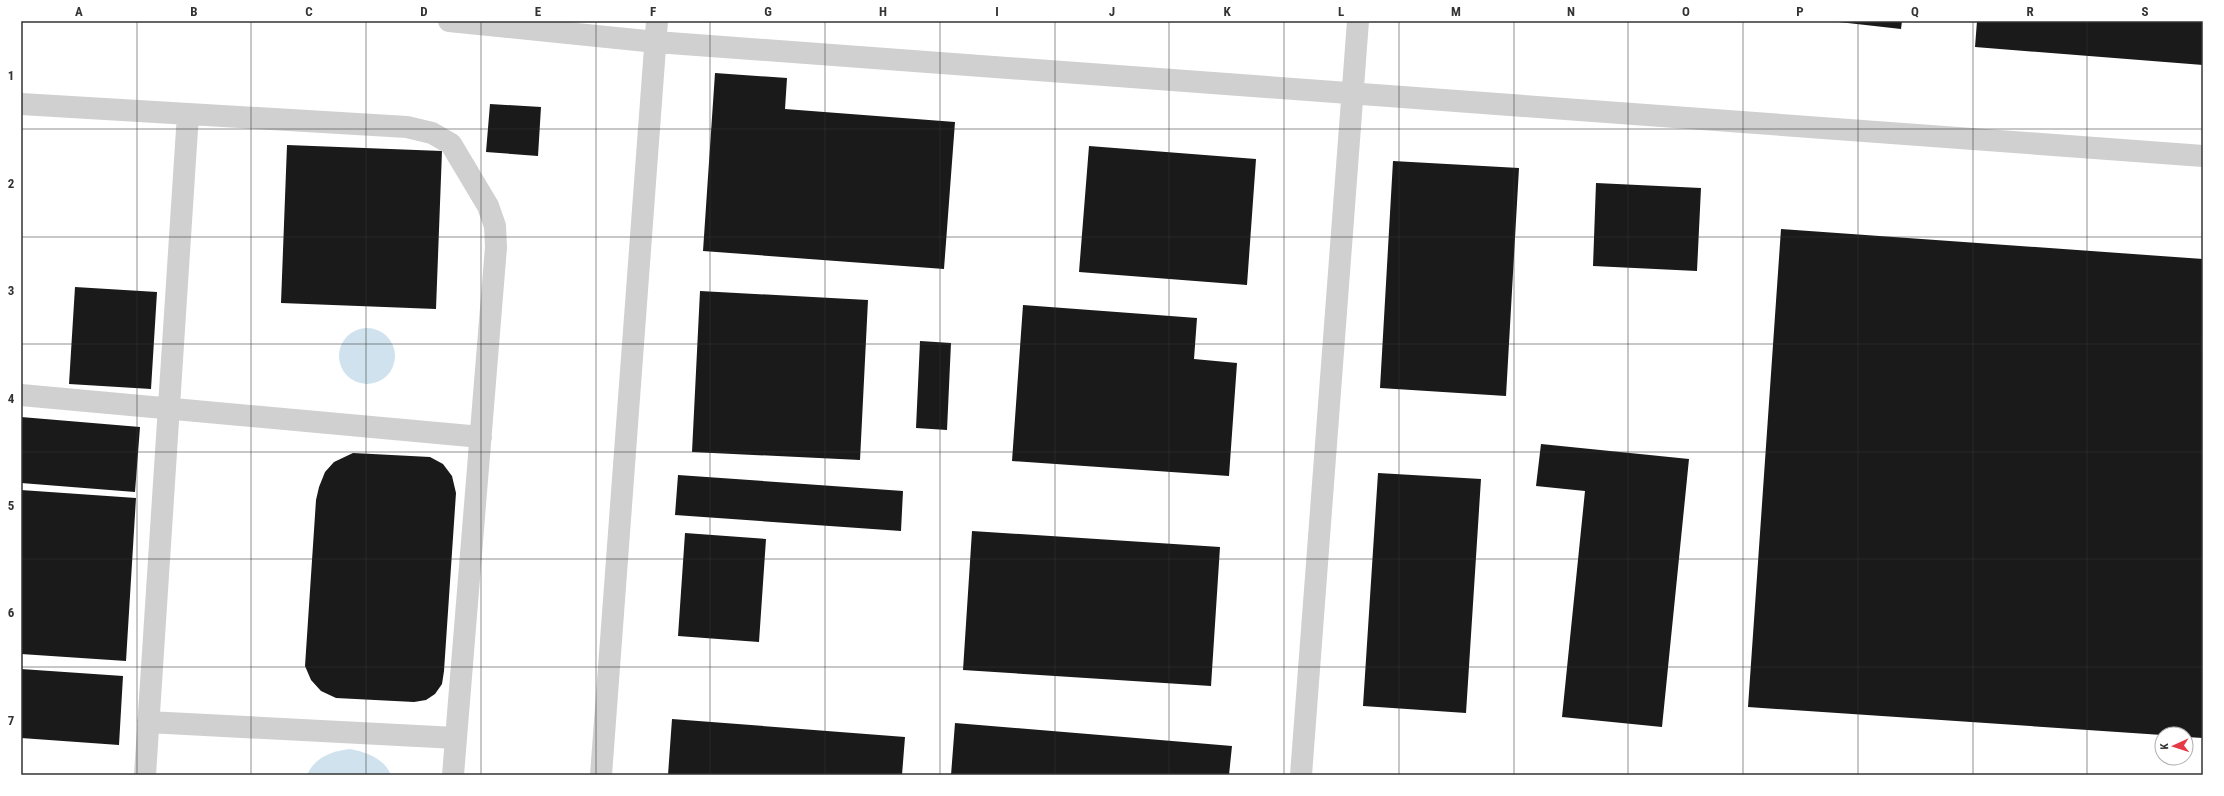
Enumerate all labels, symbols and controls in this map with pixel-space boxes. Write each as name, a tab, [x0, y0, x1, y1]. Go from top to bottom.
text: A	[75, 4, 83, 19]
text: B	[190, 4, 198, 19]
text: C	[305, 4, 313, 19]
text: D	[420, 4, 428, 19]
text: E	[535, 4, 542, 19]
text: F	[650, 4, 656, 19]
text: G	[764, 4, 772, 19]
text: H	[879, 4, 887, 19]
text: I	[995, 4, 999, 19]
text: J	[1109, 4, 1115, 19]
text: K	[1223, 4, 1231, 19]
text: L	[1338, 4, 1344, 19]
text: M	[1451, 4, 1461, 19]
text: N	[1567, 4, 1575, 19]
text: O	[1682, 4, 1690, 19]
text: P	[1796, 4, 1804, 19]
text: Q	[1911, 4, 1919, 19]
text: R	[2026, 4, 2034, 19]
text: S	[2141, 4, 2149, 19]
text: 1	[8, 68, 14, 83]
text: 2	[8, 176, 15, 191]
text: 3	[8, 283, 14, 298]
text: 4	[8, 391, 15, 406]
text: 5	[8, 498, 15, 513]
text: 6	[8, 605, 15, 620]
text: 7	[8, 713, 15, 728]
north arrow	[2154, 726, 2194, 766]
text: K	[2158, 742, 2171, 750]

